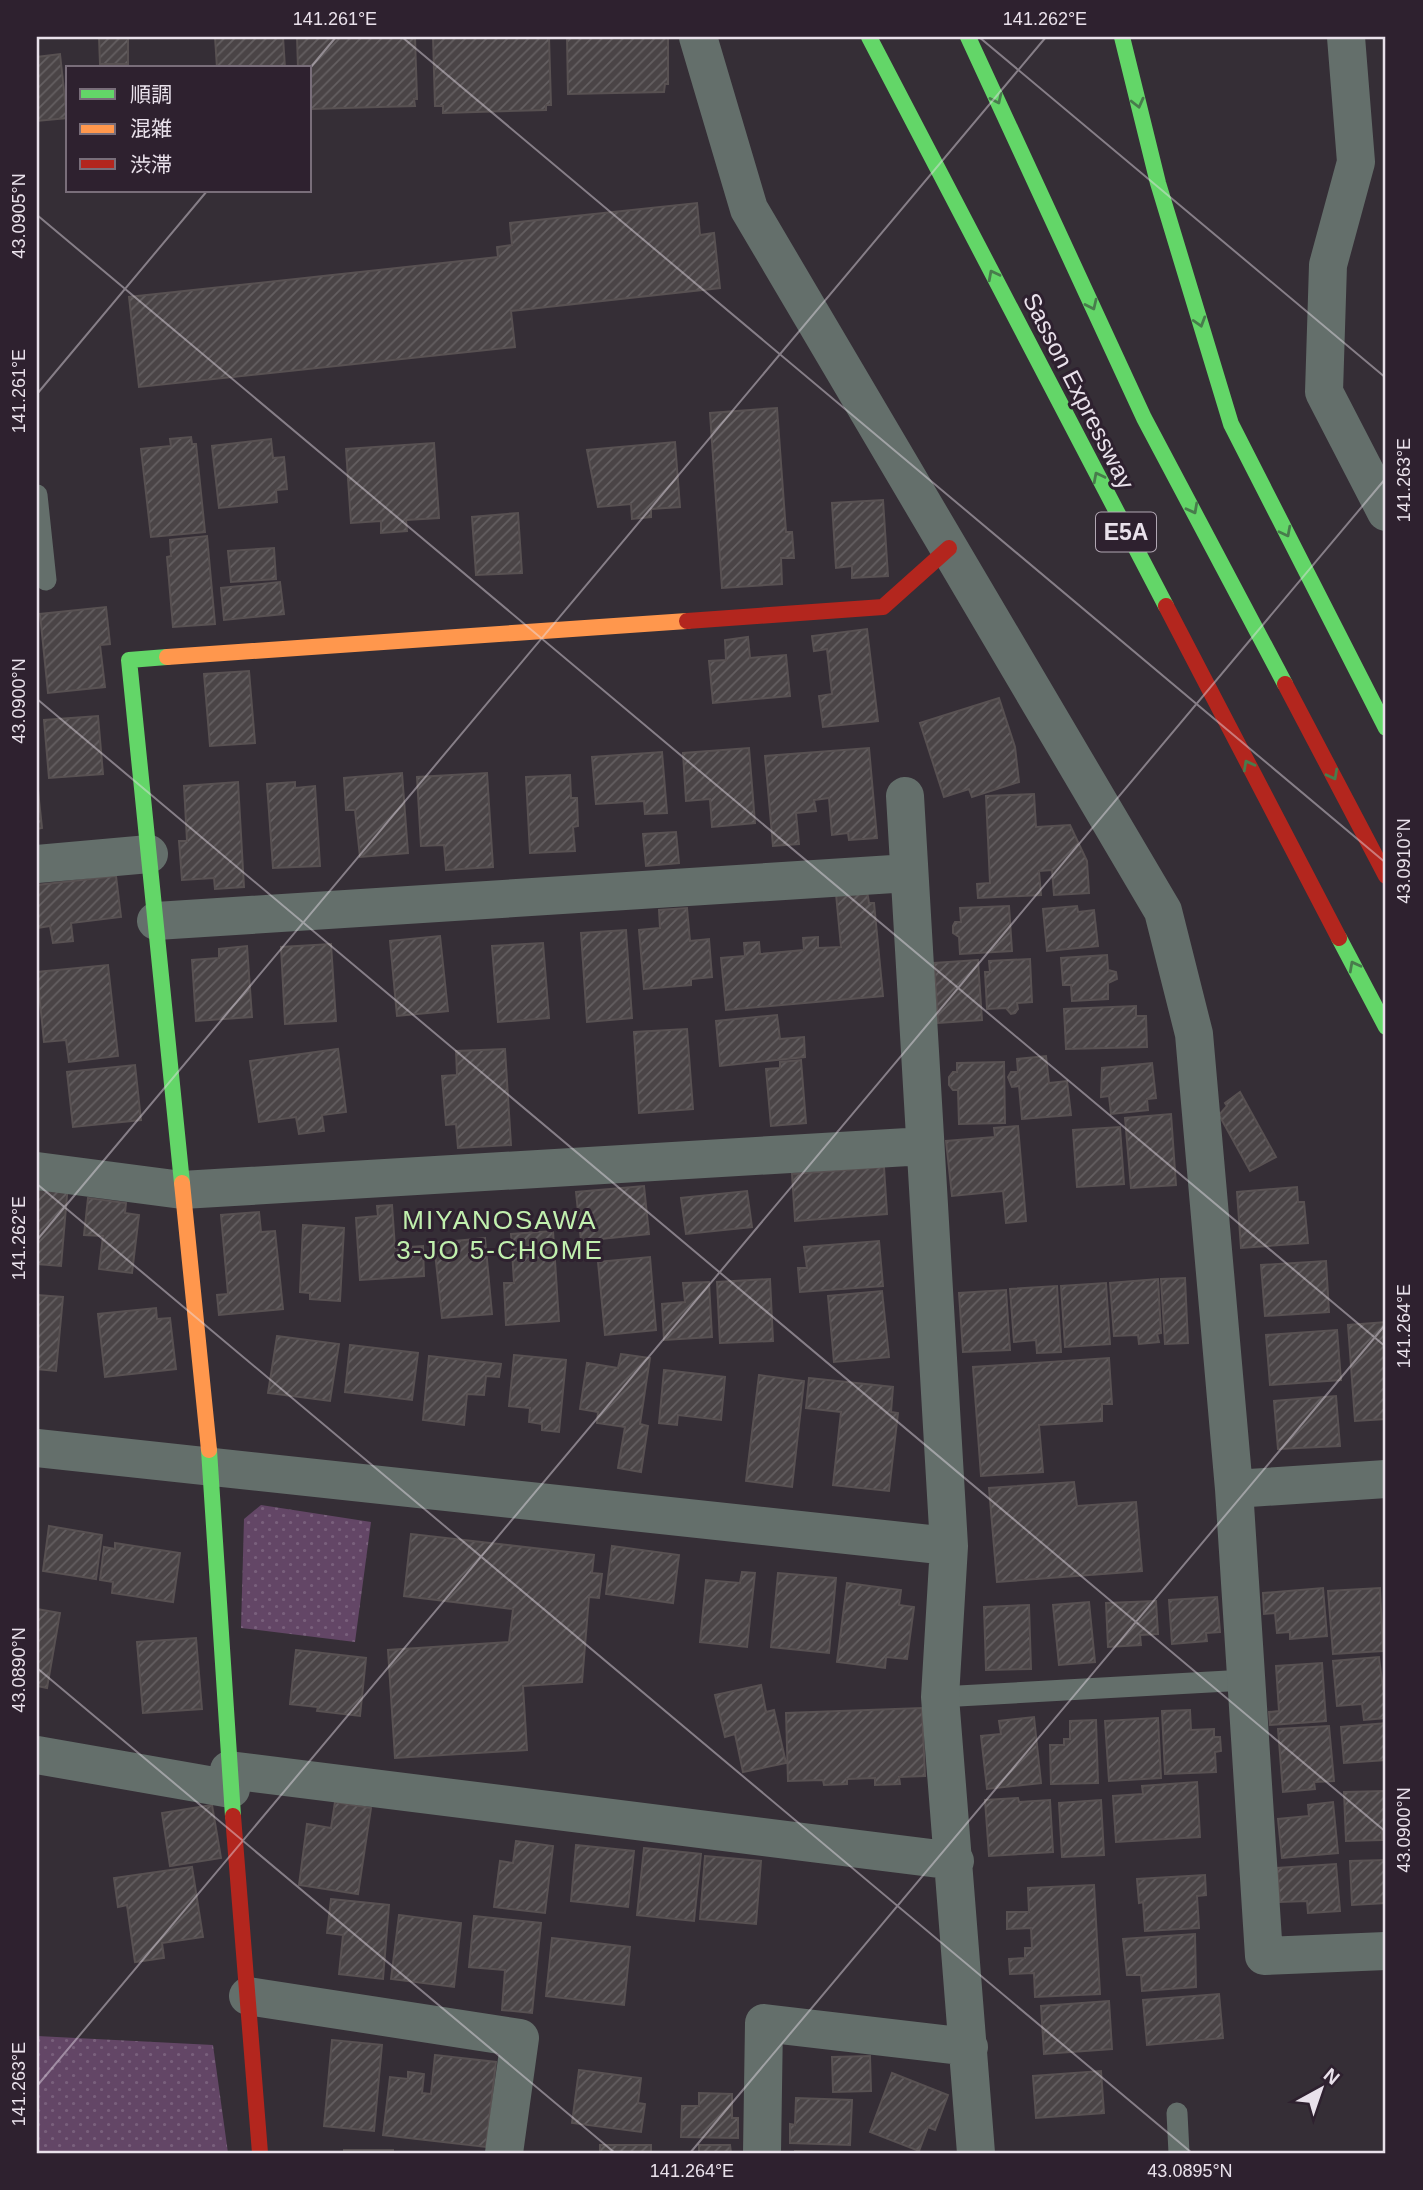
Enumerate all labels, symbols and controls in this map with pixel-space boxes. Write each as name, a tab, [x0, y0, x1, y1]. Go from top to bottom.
text: 141.261°E	[293, 9, 377, 29]
text: 141.262°E	[1003, 9, 1087, 29]
legend	[66, 66, 312, 192]
text: 順調	[130, 83, 172, 106]
one-way arrow	[989, 92, 1003, 104]
one-way arrow	[1130, 97, 1144, 109]
text: 混雑	[130, 117, 172, 140]
text: 渋滞	[130, 153, 172, 176]
text: 43.0905°N	[9, 173, 29, 259]
one-way arrow	[987, 270, 1001, 282]
street label: Sasson Expressway	[1018, 289, 1140, 493]
one-way arrow	[1084, 298, 1098, 310]
one-way arrow	[1191, 316, 1206, 328]
text: 141.261°E	[9, 349, 29, 433]
text: 141.263°E	[1394, 438, 1414, 522]
one-way arrow	[1092, 472, 1106, 484]
one-way arrow	[1184, 502, 1198, 514]
road number: E5A	[1096, 512, 1156, 552]
one-way arrow	[1277, 525, 1291, 537]
text: 43.0900°N	[9, 658, 29, 744]
one-way arrow	[1243, 760, 1257, 772]
one-way arrow	[1325, 768, 1338, 781]
text: 43.0910°N	[1394, 818, 1414, 904]
one-way arrow	[1349, 961, 1363, 973]
text: 141.262°E	[9, 1196, 29, 1280]
district label: MIYANOSAWA 3-JO 5-CHOME	[396, 1205, 604, 1265]
text: 141.264°E	[1394, 1284, 1414, 1368]
text: 43.0890°N	[9, 1627, 29, 1713]
text: 43.0900°N	[1394, 1787, 1414, 1873]
text: 141.263°E	[9, 2042, 29, 2126]
north arrow	[1286, 2054, 1356, 2124]
text: N	[1320, 2064, 1344, 2089]
text: 141.264°E	[650, 2161, 734, 2181]
text: 43.0895°N	[1147, 2161, 1233, 2181]

